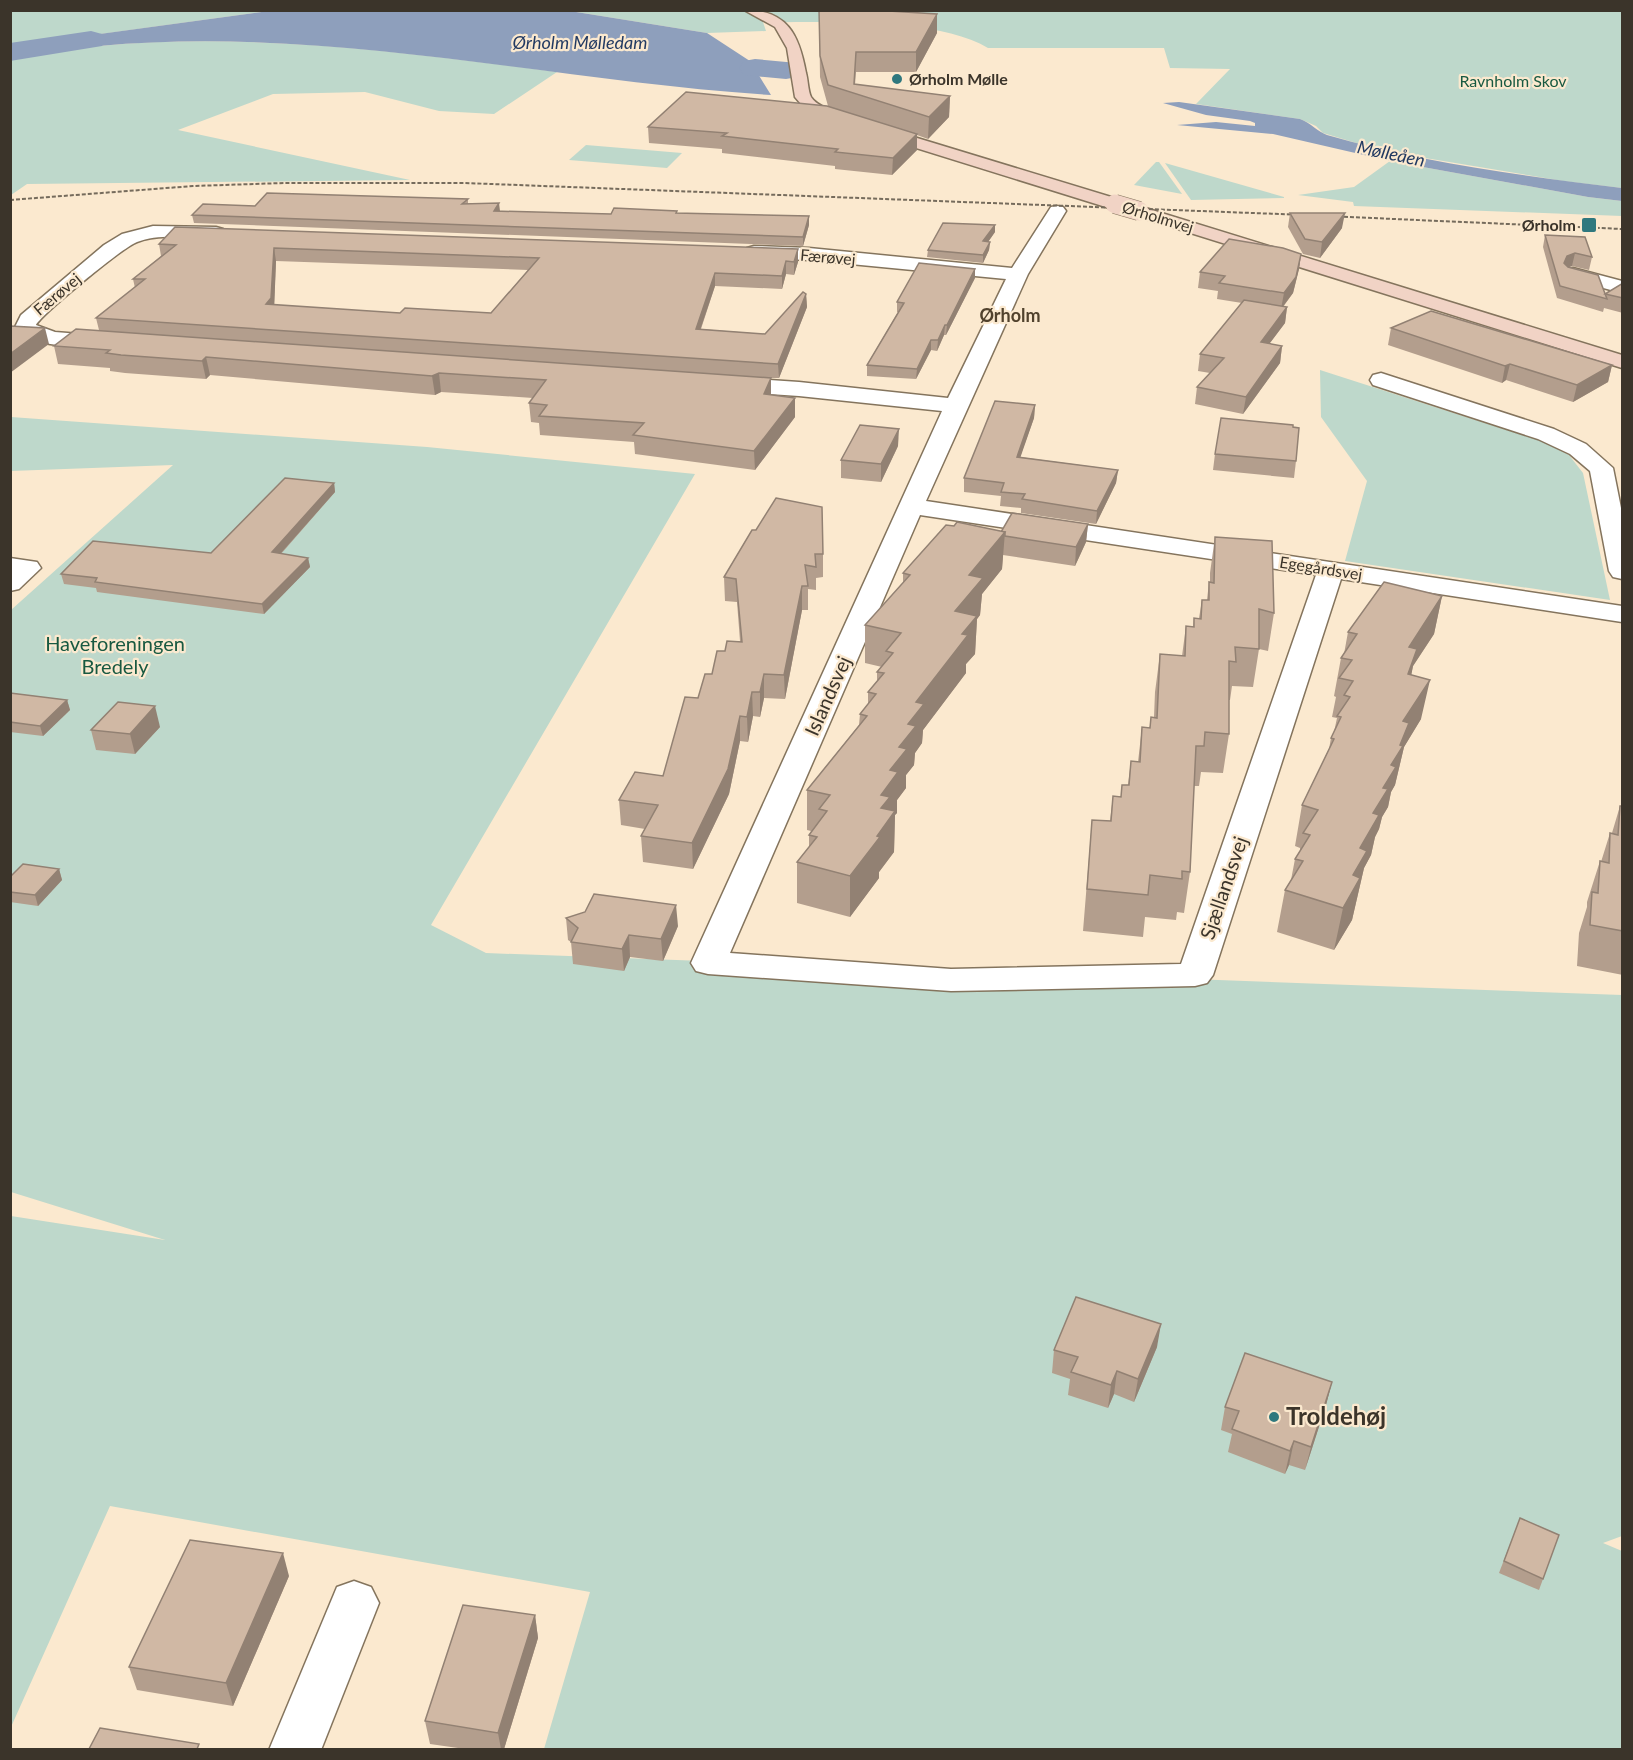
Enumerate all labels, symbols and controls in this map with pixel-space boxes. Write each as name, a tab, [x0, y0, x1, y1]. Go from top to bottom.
water label: Ørholm Mølledam	[513, 31, 647, 53]
place label: Ørholm Mølle	[909, 69, 1008, 88]
park label: Ravnholm Skov	[1459, 71, 1567, 90]
marker: Ørholm Mølle	[890, 72, 904, 86]
water label: Mølleåen	[1355, 135, 1427, 171]
street label: Ørholmvej	[1120, 197, 1196, 236]
place label: Ørholm	[1522, 215, 1576, 234]
marker: Ørholm	[1580, 216, 1598, 234]
street label: Færøvej	[800, 245, 856, 268]
street label: Færøvej	[29, 269, 84, 319]
district label: Ørholm	[979, 304, 1041, 326]
street label: Egegårdsvej	[1278, 552, 1364, 583]
park label: Haveforeningen Bredely	[45, 631, 185, 678]
street label: Islandsvej	[799, 652, 855, 739]
street label: Sjællandsvej	[1194, 833, 1252, 942]
place label: Troldehøj	[1286, 1401, 1386, 1430]
marker: Troldehøj	[1267, 1410, 1281, 1424]

